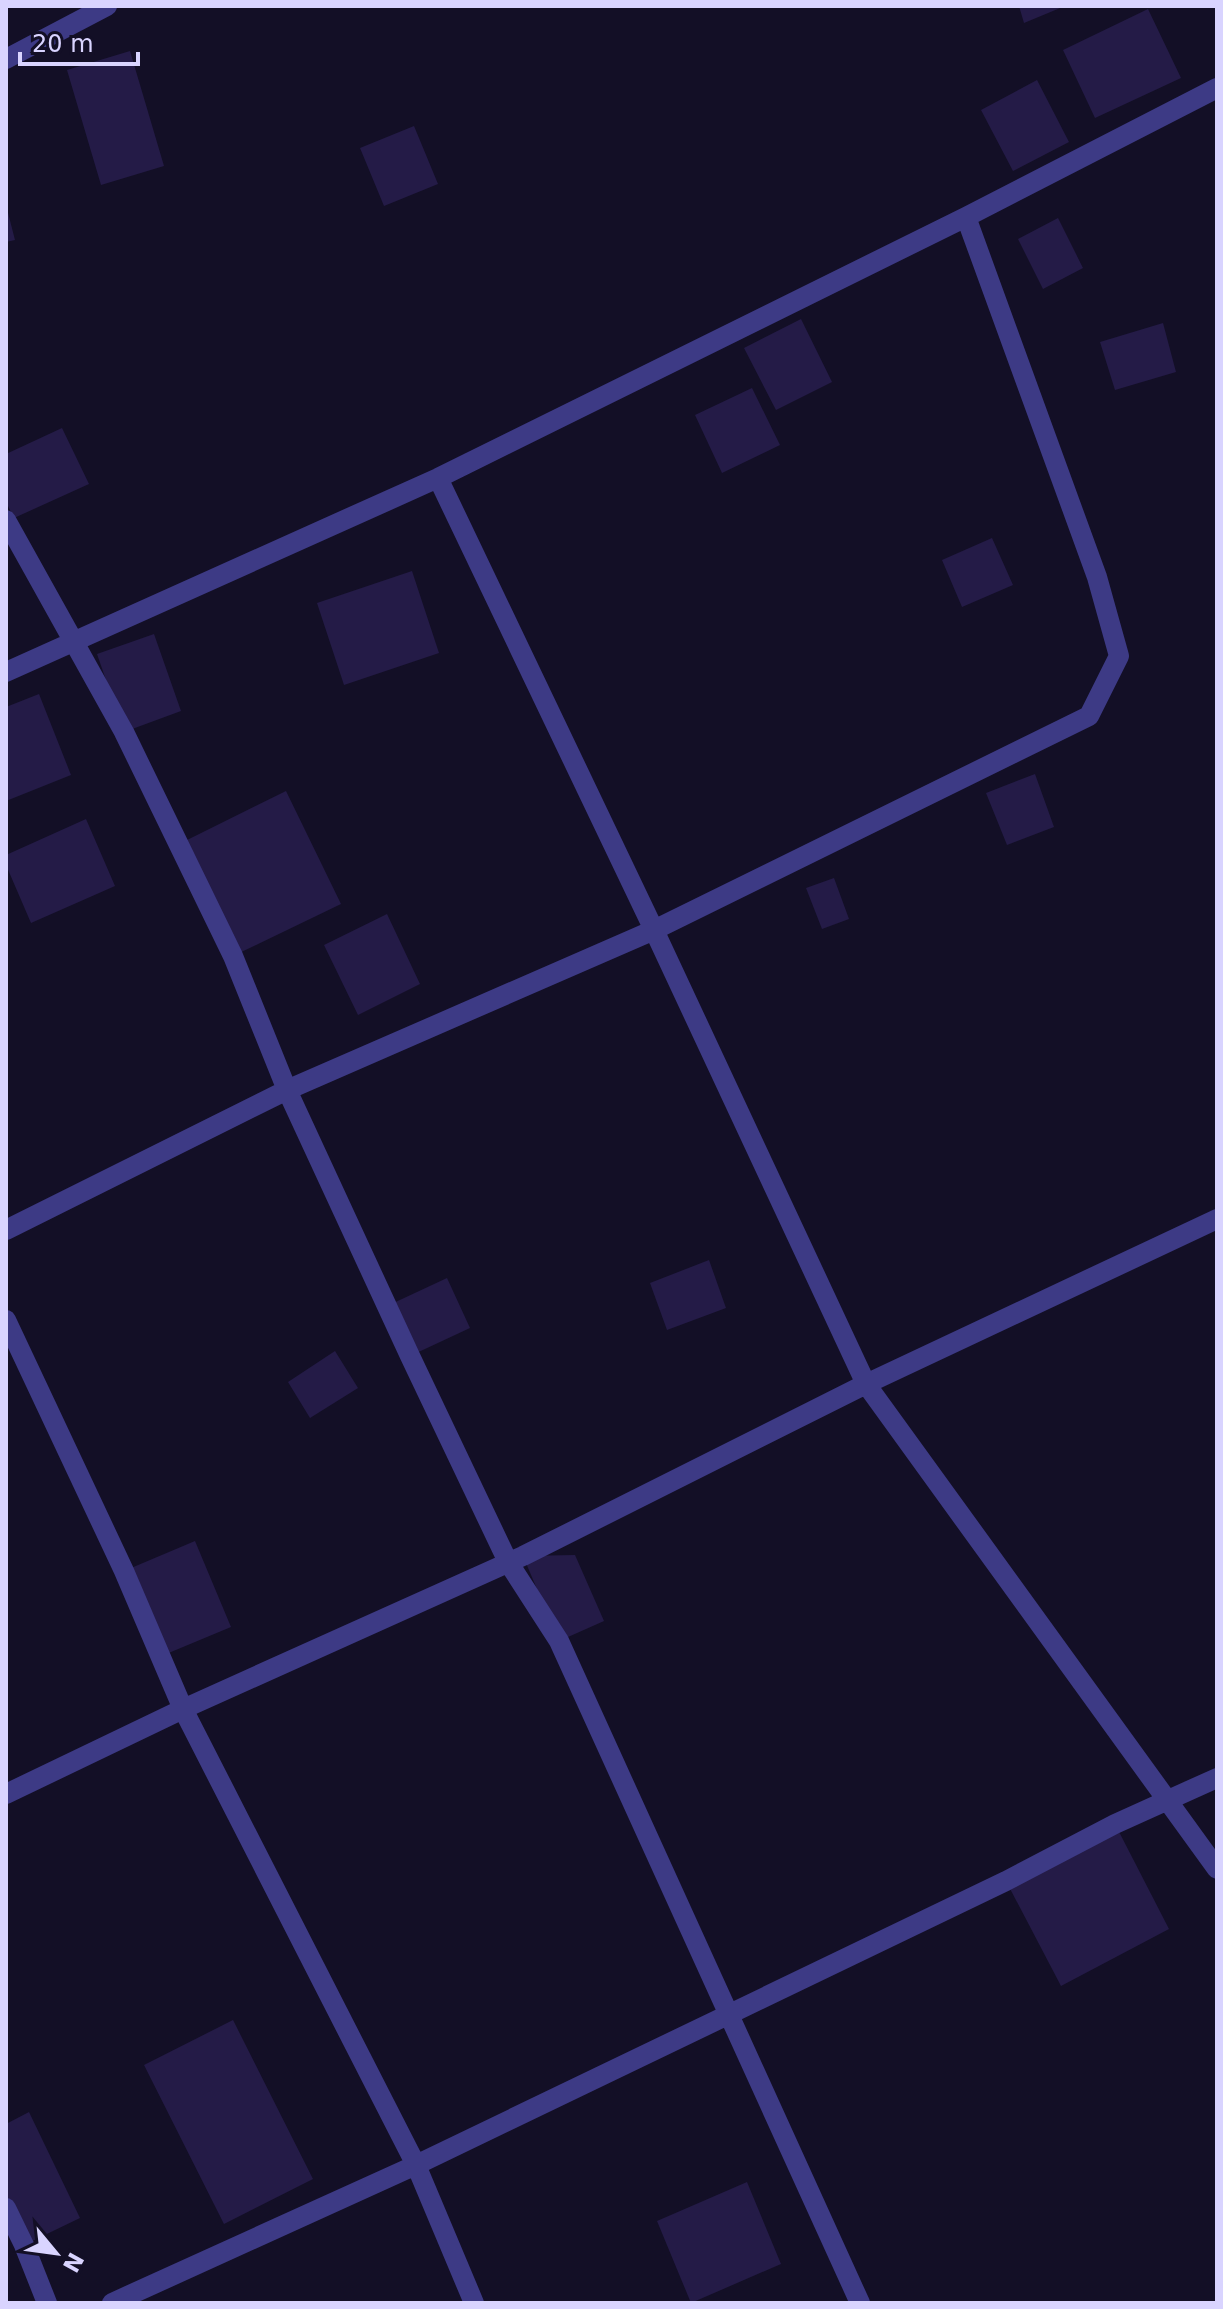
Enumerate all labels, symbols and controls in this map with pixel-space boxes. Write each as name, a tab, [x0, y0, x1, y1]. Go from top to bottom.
scale bar	[20, 16, 138, 66]
text: 20 m	[32, 30, 94, 58]
north arrow	[16, 2213, 96, 2293]
text: N	[58, 2248, 88, 2277]

